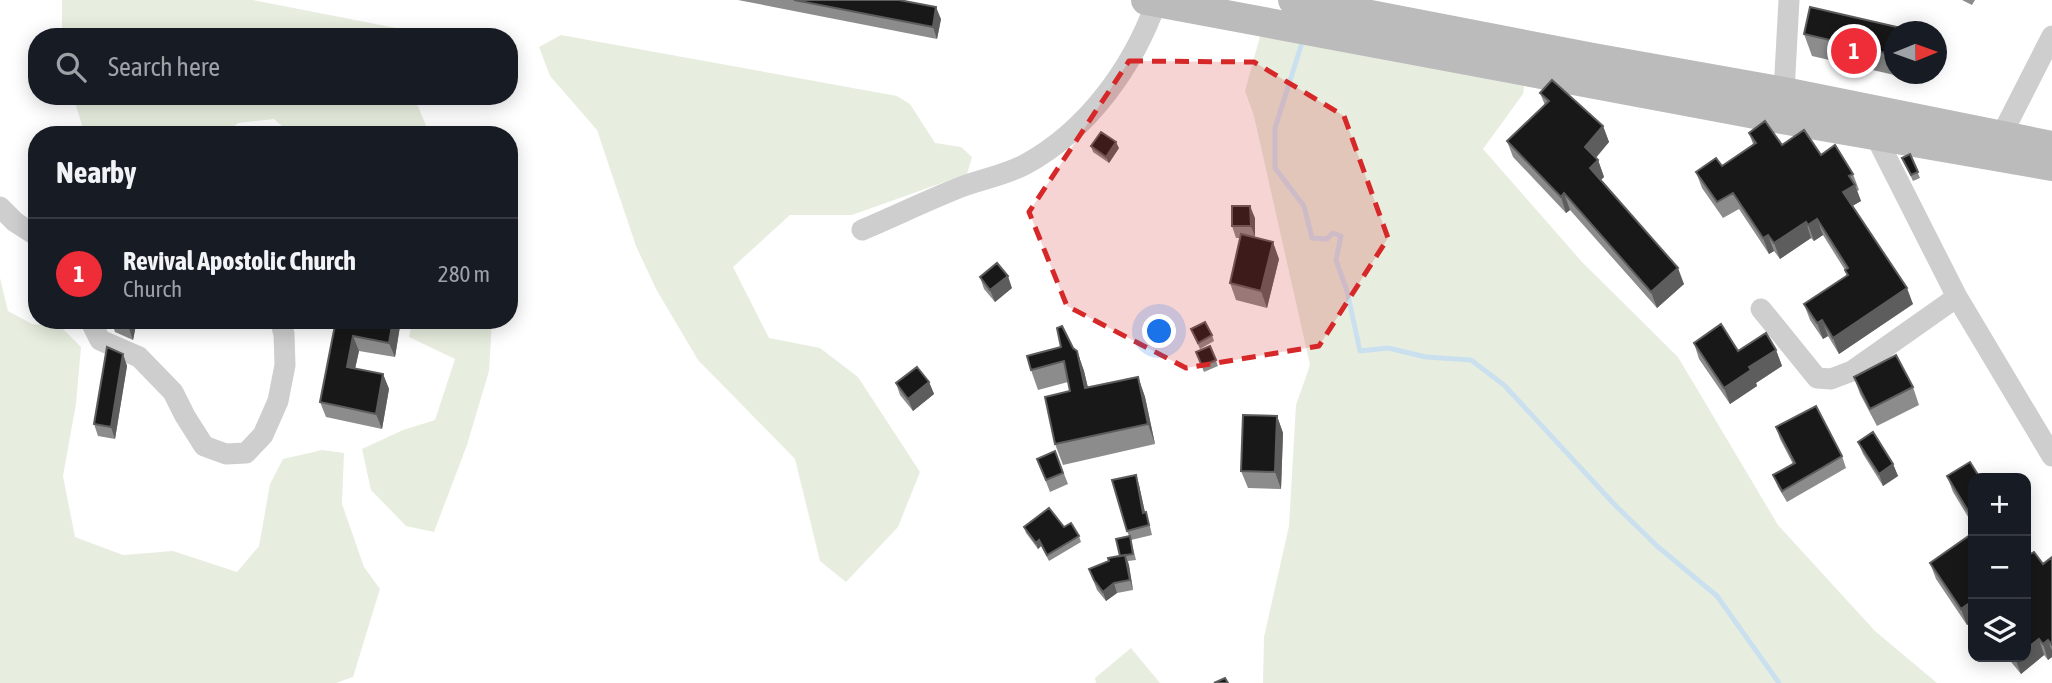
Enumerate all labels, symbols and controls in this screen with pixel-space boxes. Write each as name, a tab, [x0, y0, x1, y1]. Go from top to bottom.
north arrow	[1884, 21, 1947, 84]
pin: 1	[1831, 25, 1877, 77]
search box	[28, 28, 518, 105]
icon: search	[52, 48, 90, 86]
text: Search here	[108, 52, 220, 82]
text: Nearby	[56, 155, 136, 189]
text: Revival Apostolic Church	[123, 246, 356, 276]
text: 1	[74, 261, 84, 287]
text: 280 m	[438, 261, 490, 287]
text: Church	[123, 276, 182, 302]
your location	[1142, 314, 1176, 348]
map controls	[1968, 473, 2031, 662]
button: +	[1968, 473, 2031, 536]
button: −	[1968, 536, 2031, 599]
button: layers	[1968, 599, 2031, 662]

